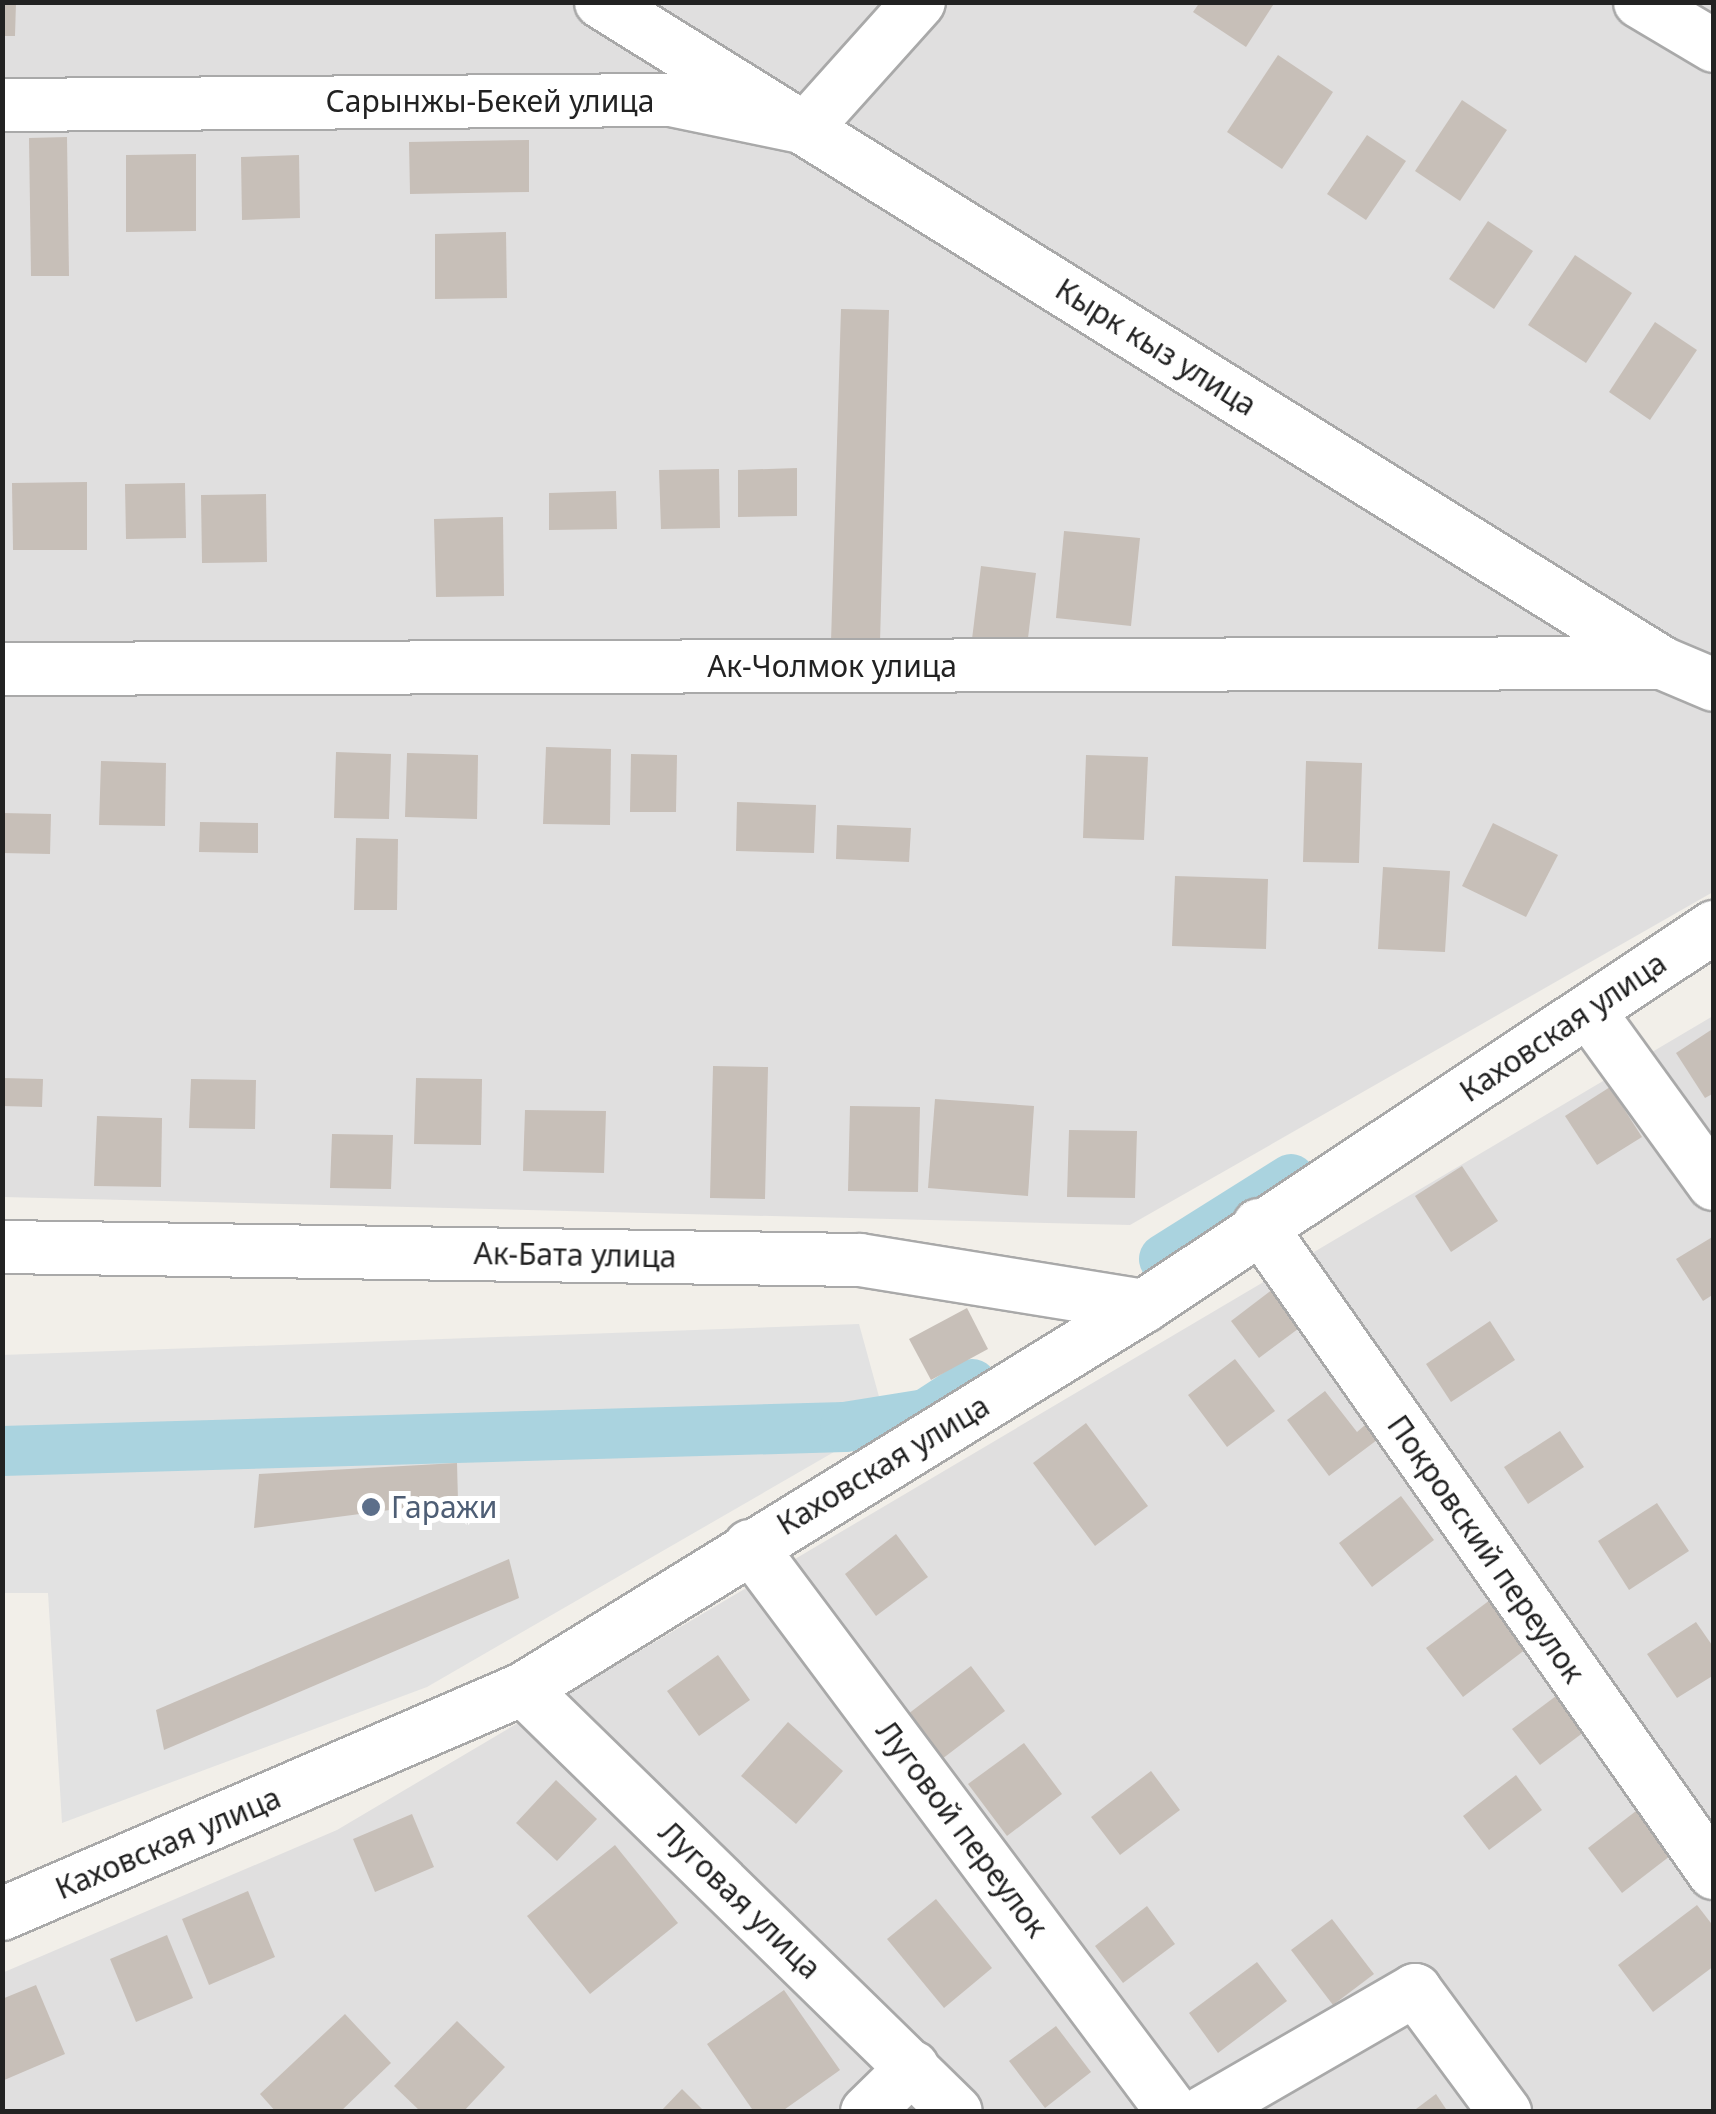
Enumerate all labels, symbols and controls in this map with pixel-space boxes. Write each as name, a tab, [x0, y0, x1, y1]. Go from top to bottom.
street label: Сарынжы-Бекей улица	[326, 83, 654, 119]
street label: Кырк кыз улица	[1049, 271, 1263, 423]
street label: Ак-Чолмок улица	[707, 648, 957, 684]
street label: Каховская улица	[1453, 945, 1673, 1109]
street label: Ак-Бата улица	[473, 1235, 677, 1275]
street label: Каховская улица	[770, 1388, 996, 1542]
street label: Покровский переулок	[1380, 1408, 1592, 1690]
place label: Гаражи	[391, 1489, 497, 1525]
marker: Гаражи	[360, 1496, 382, 1518]
street label: Луговой переулок	[869, 1714, 1055, 1944]
street label: Каховская улица	[50, 1779, 286, 1907]
street label: Луговая улица	[652, 1814, 828, 1986]

